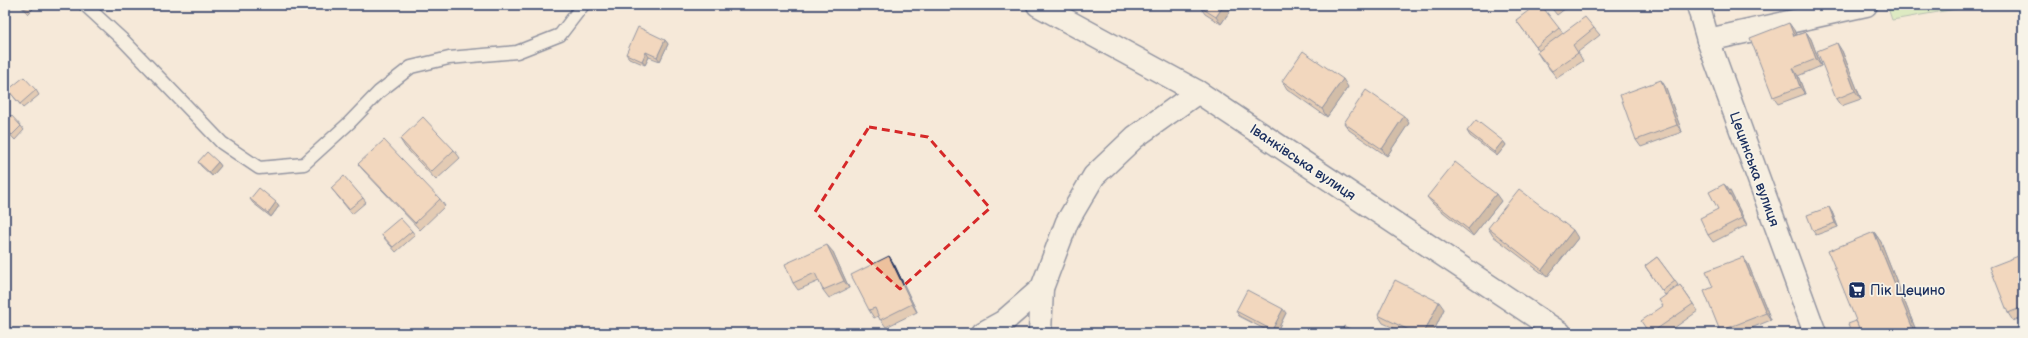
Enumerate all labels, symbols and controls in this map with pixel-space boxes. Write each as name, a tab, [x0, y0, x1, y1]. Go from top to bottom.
street label: Цецинська вулиця	[1726, 109, 1783, 229]
street label: Іванківська вулиця	[1246, 121, 1359, 204]
supermarket icon: Пік Цецино	[1847, 280, 1867, 300]
place label: Пік Цецино	[1870, 282, 1945, 299]

